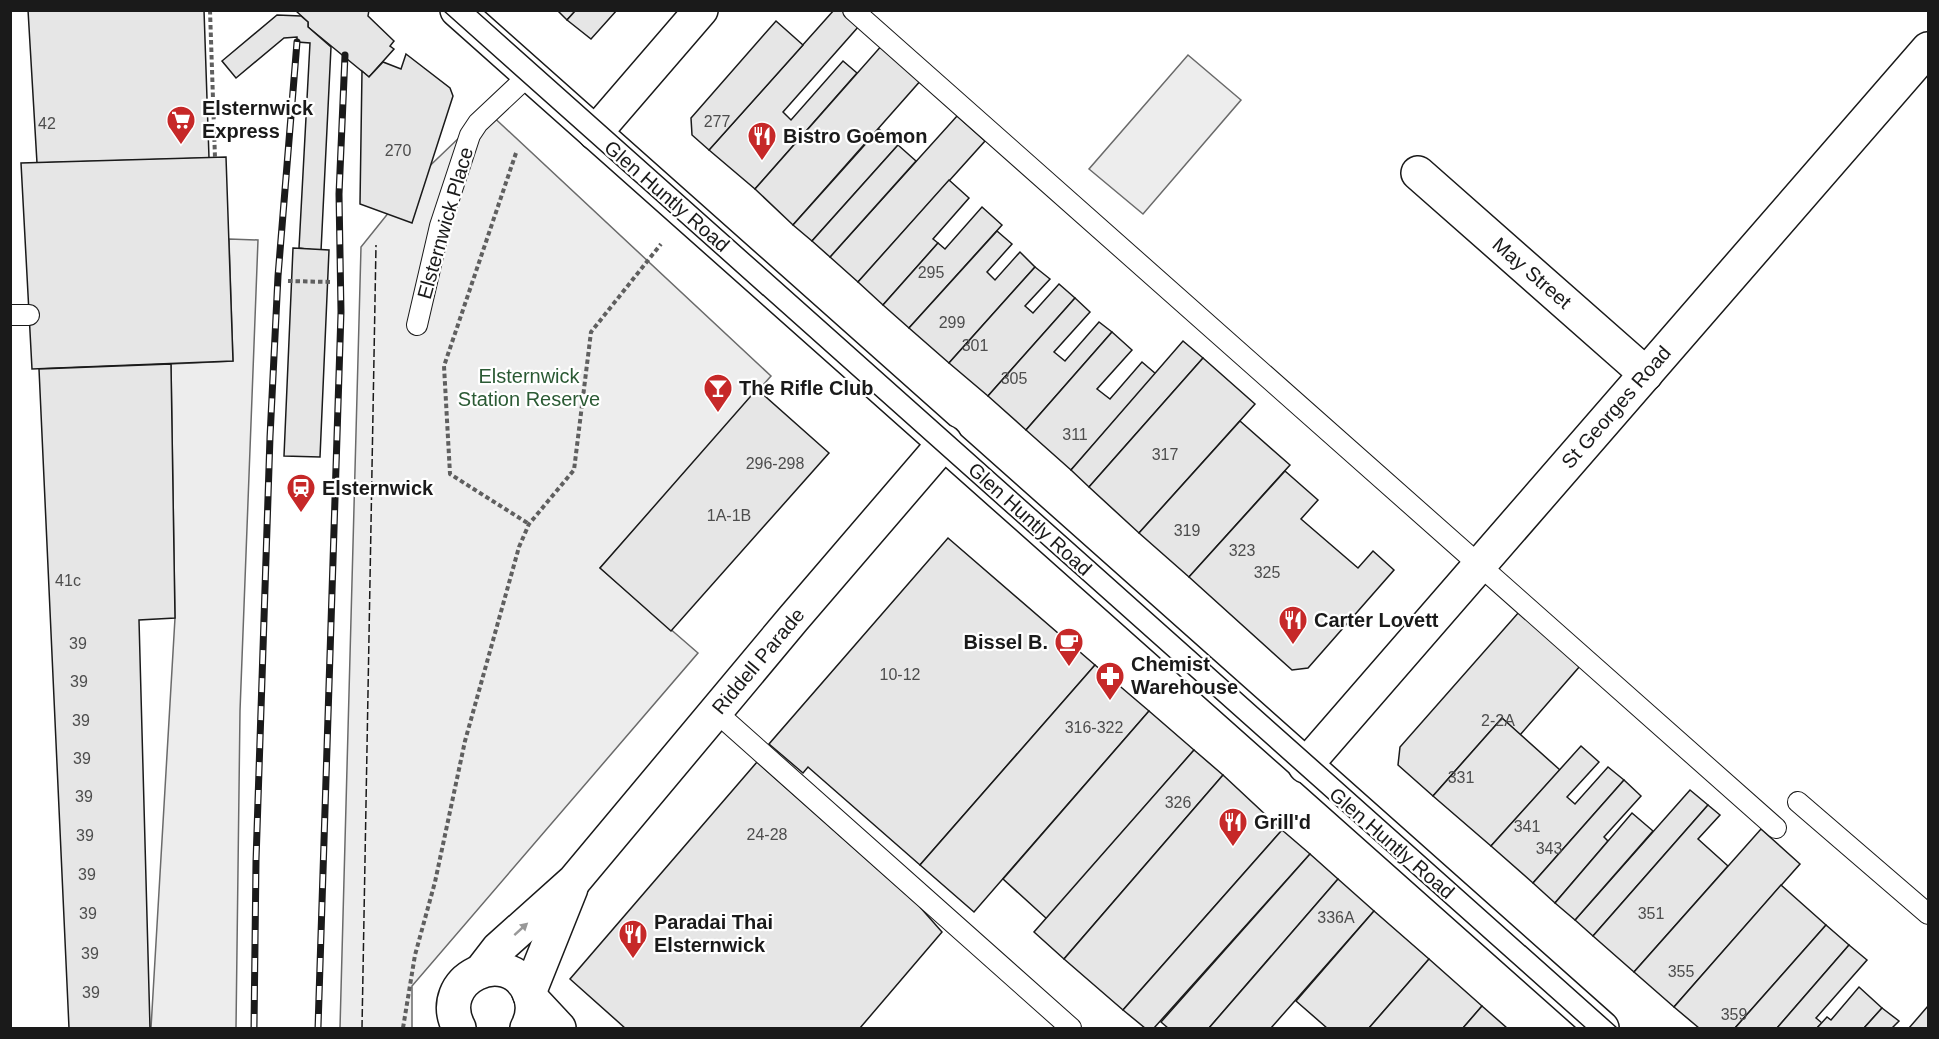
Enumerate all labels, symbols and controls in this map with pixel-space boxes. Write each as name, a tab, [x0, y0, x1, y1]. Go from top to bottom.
place label: Elsternwick Express	[202, 97, 314, 142]
supermarket icon: Elsternwick Express	[165, 104, 197, 146]
house number: 277	[704, 113, 730, 130]
house number: 42	[38, 115, 56, 132]
restaurant icon: Bistro Goemon	[746, 120, 778, 162]
place label: Bistro Goemon	[783, 125, 927, 147]
street label: Glen Huntly Road	[600, 136, 734, 256]
house number: 270	[385, 142, 411, 159]
street label: Elsternwick Place	[413, 145, 477, 301]
street label: May Street	[1488, 233, 1576, 313]
house number: 295	[918, 264, 944, 281]
house number: 299	[939, 314, 965, 331]
house number: 301	[962, 337, 988, 354]
street label: St Georges Road	[1557, 341, 1675, 473]
park label: Elsternwick Station Reserve	[458, 365, 600, 410]
house number: 305	[1001, 370, 1027, 387]
bar icon: The Rifle Club	[702, 372, 734, 414]
place label: The Rifle Club	[739, 377, 873, 399]
house number: 311	[1062, 426, 1088, 443]
house number: 317	[1152, 446, 1178, 463]
house number: 296-298	[746, 455, 804, 472]
street label: Glen Huntly Road	[964, 458, 1096, 580]
station icon: Elsternwick	[285, 472, 317, 514]
place label: Elsternwick	[322, 477, 434, 499]
house number: 1A-1B	[707, 507, 751, 524]
house number: 319	[1174, 522, 1200, 539]
house number: 323	[1229, 542, 1255, 559]
house number: 325	[1254, 564, 1280, 581]
house number: 41c	[55, 572, 81, 589]
street label: Riddell Parade	[707, 604, 809, 718]
restaurant icon: Carter Lovett	[1277, 604, 1309, 646]
place label: Carter Lovett	[1314, 609, 1439, 631]
cafe icon: Bissel B.	[1053, 626, 1085, 668]
place label: Bissel B.	[964, 631, 1048, 653]
house number: 39	[69, 635, 87, 652]
place label: Chemist Warehouse	[1131, 653, 1238, 698]
pharmacy icon: Chemist Warehouse	[1094, 660, 1126, 702]
house number: 10-12	[880, 666, 921, 683]
house number: 39	[70, 673, 88, 690]
house number: 39	[72, 712, 90, 729]
house number: 2-2A	[1481, 712, 1515, 729]
house number: 316-322	[1065, 719, 1123, 736]
house number: 39	[73, 750, 91, 767]
house number: 331	[1448, 769, 1474, 786]
street label: Glen Huntly Road	[1325, 783, 1459, 903]
house number: 39	[75, 788, 93, 805]
house number: 326	[1165, 794, 1191, 811]
restaurant icon: Grill'd	[1217, 806, 1249, 848]
place label: Grill'd	[1254, 811, 1311, 833]
house number: 341	[1514, 818, 1540, 835]
house number: 24-28	[747, 826, 788, 843]
house number: 39	[76, 827, 94, 844]
house number: 343	[1536, 840, 1562, 857]
house number: 39	[78, 866, 96, 883]
house number: 39	[79, 905, 97, 922]
house number: 351	[1638, 905, 1664, 922]
house number: 336A	[1317, 909, 1355, 926]
place label: Paradai Thai Elsternwick	[654, 911, 773, 956]
restaurant icon: Paradai Thai Elsternwick	[617, 918, 649, 960]
one-way arrow	[513, 923, 528, 936]
house number: 39	[81, 945, 99, 962]
house number: 355	[1668, 963, 1694, 980]
house number: 39	[82, 984, 100, 1001]
house number: 359	[1721, 1006, 1747, 1023]

